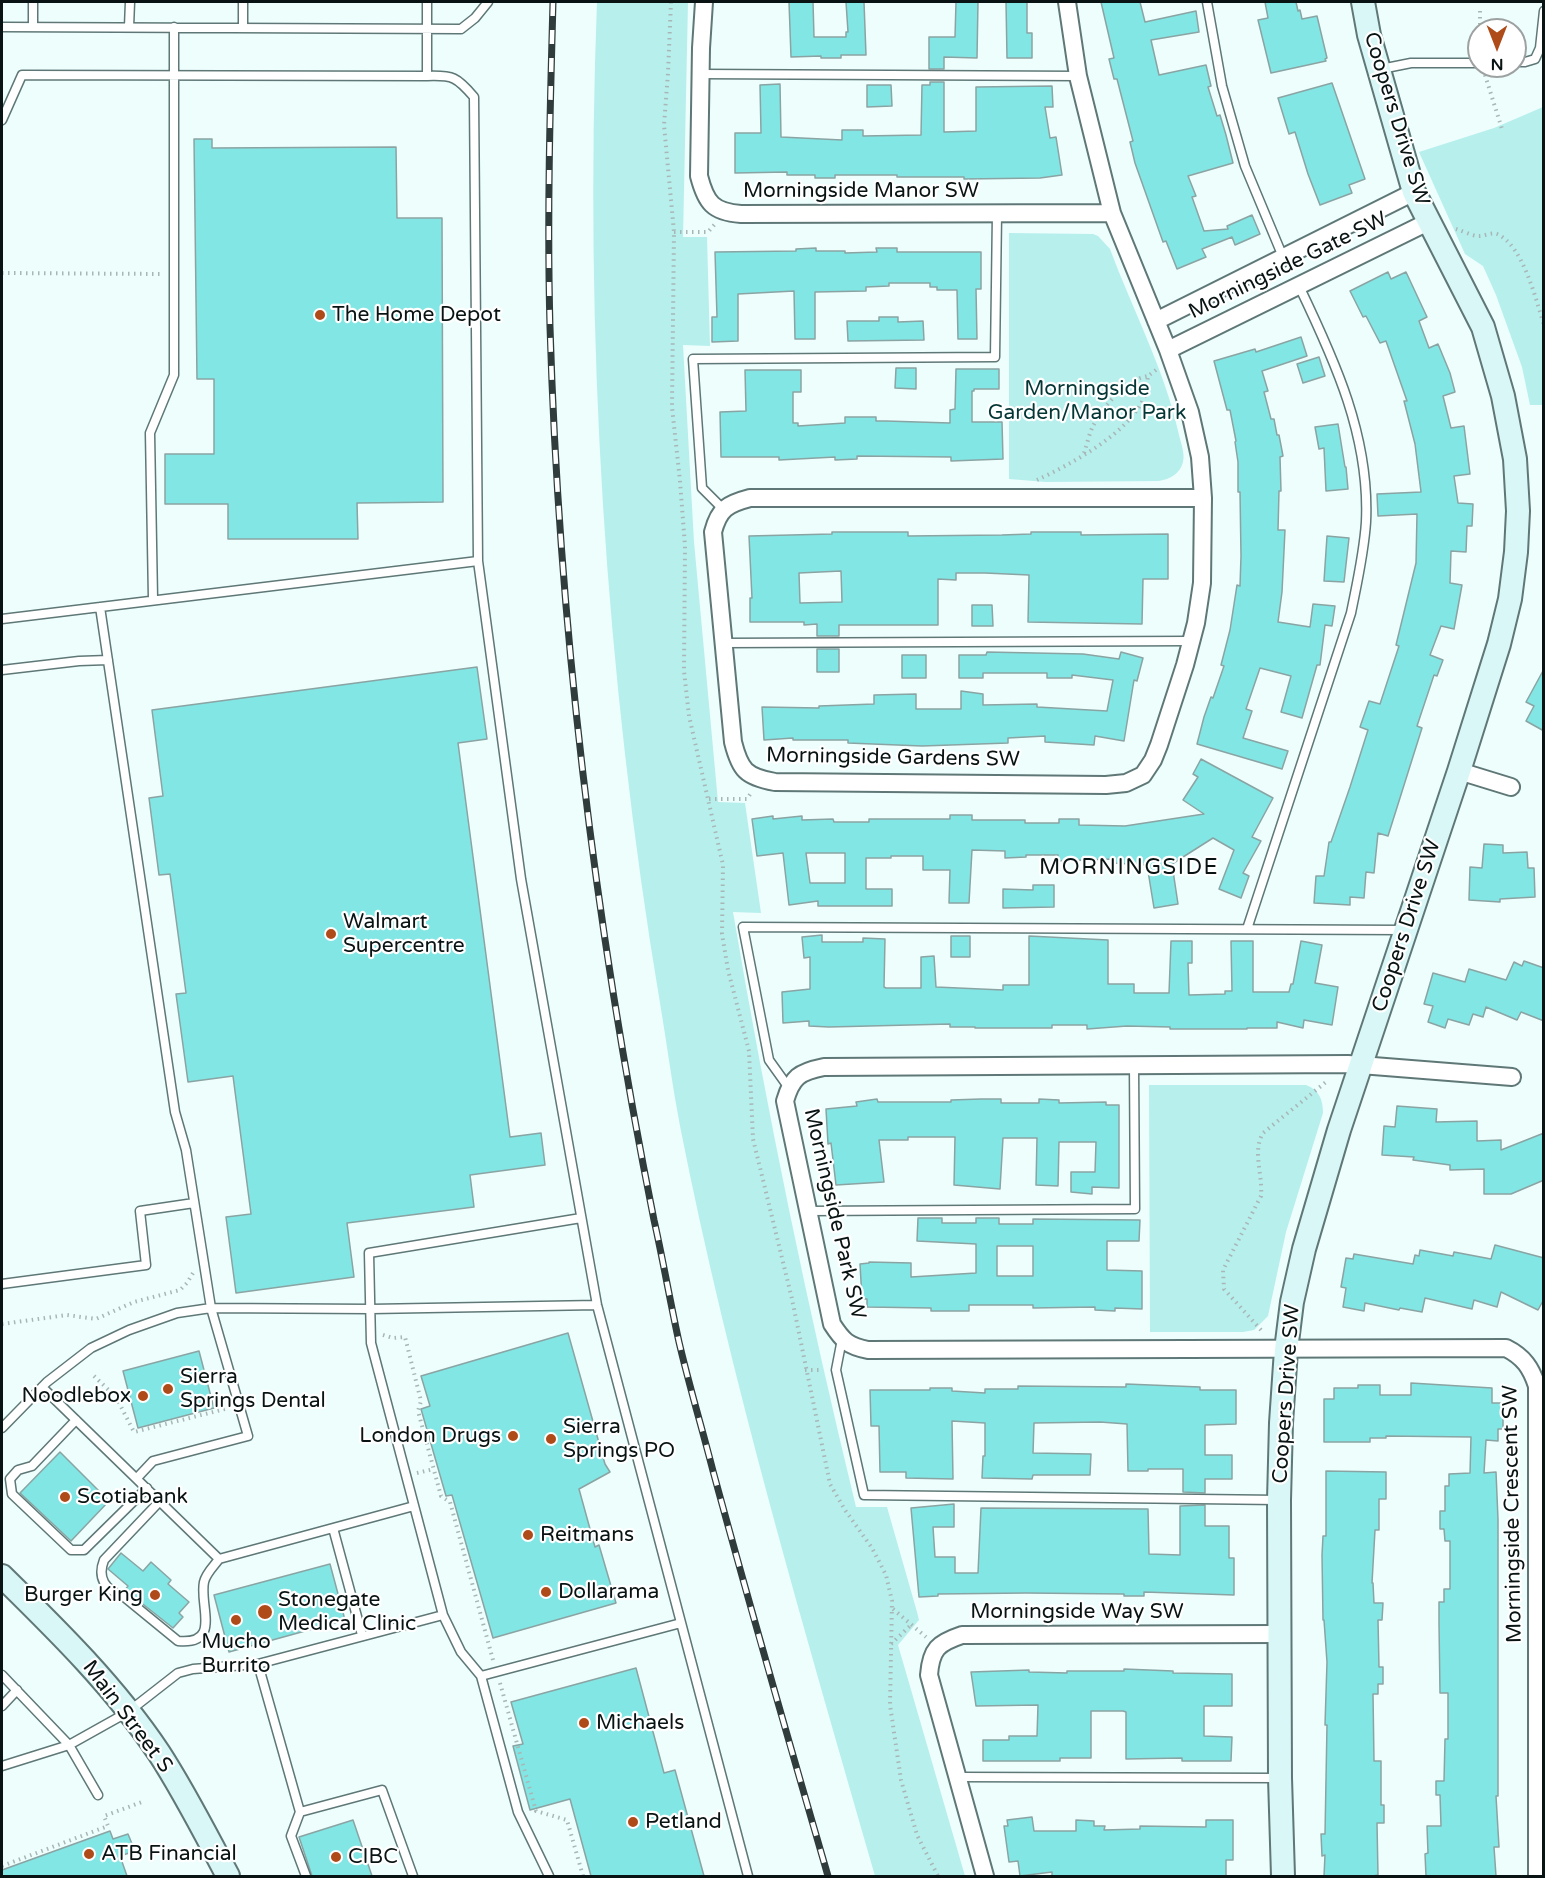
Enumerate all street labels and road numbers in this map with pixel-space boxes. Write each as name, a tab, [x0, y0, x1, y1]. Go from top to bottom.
street label: Coopers Drive SW	[1358, 29, 1434, 209]
street label: Morningside Manor SW	[743, 178, 979, 204]
street label: Morningside Gate SW	[1185, 207, 1391, 325]
street label: Morningside Gardens SW	[766, 743, 1020, 773]
street label: Coopers Drive SW	[1367, 837, 1447, 1015]
street label: Morningside Park SW	[798, 1106, 870, 1322]
street label: Coopers Drive SW	[1268, 1303, 1306, 1485]
street label: Morningside Crescent SW	[1498, 1385, 1528, 1643]
street label: Morningside Way SW	[970, 1599, 1184, 1625]
street label: Main Street S	[77, 1656, 177, 1778]

